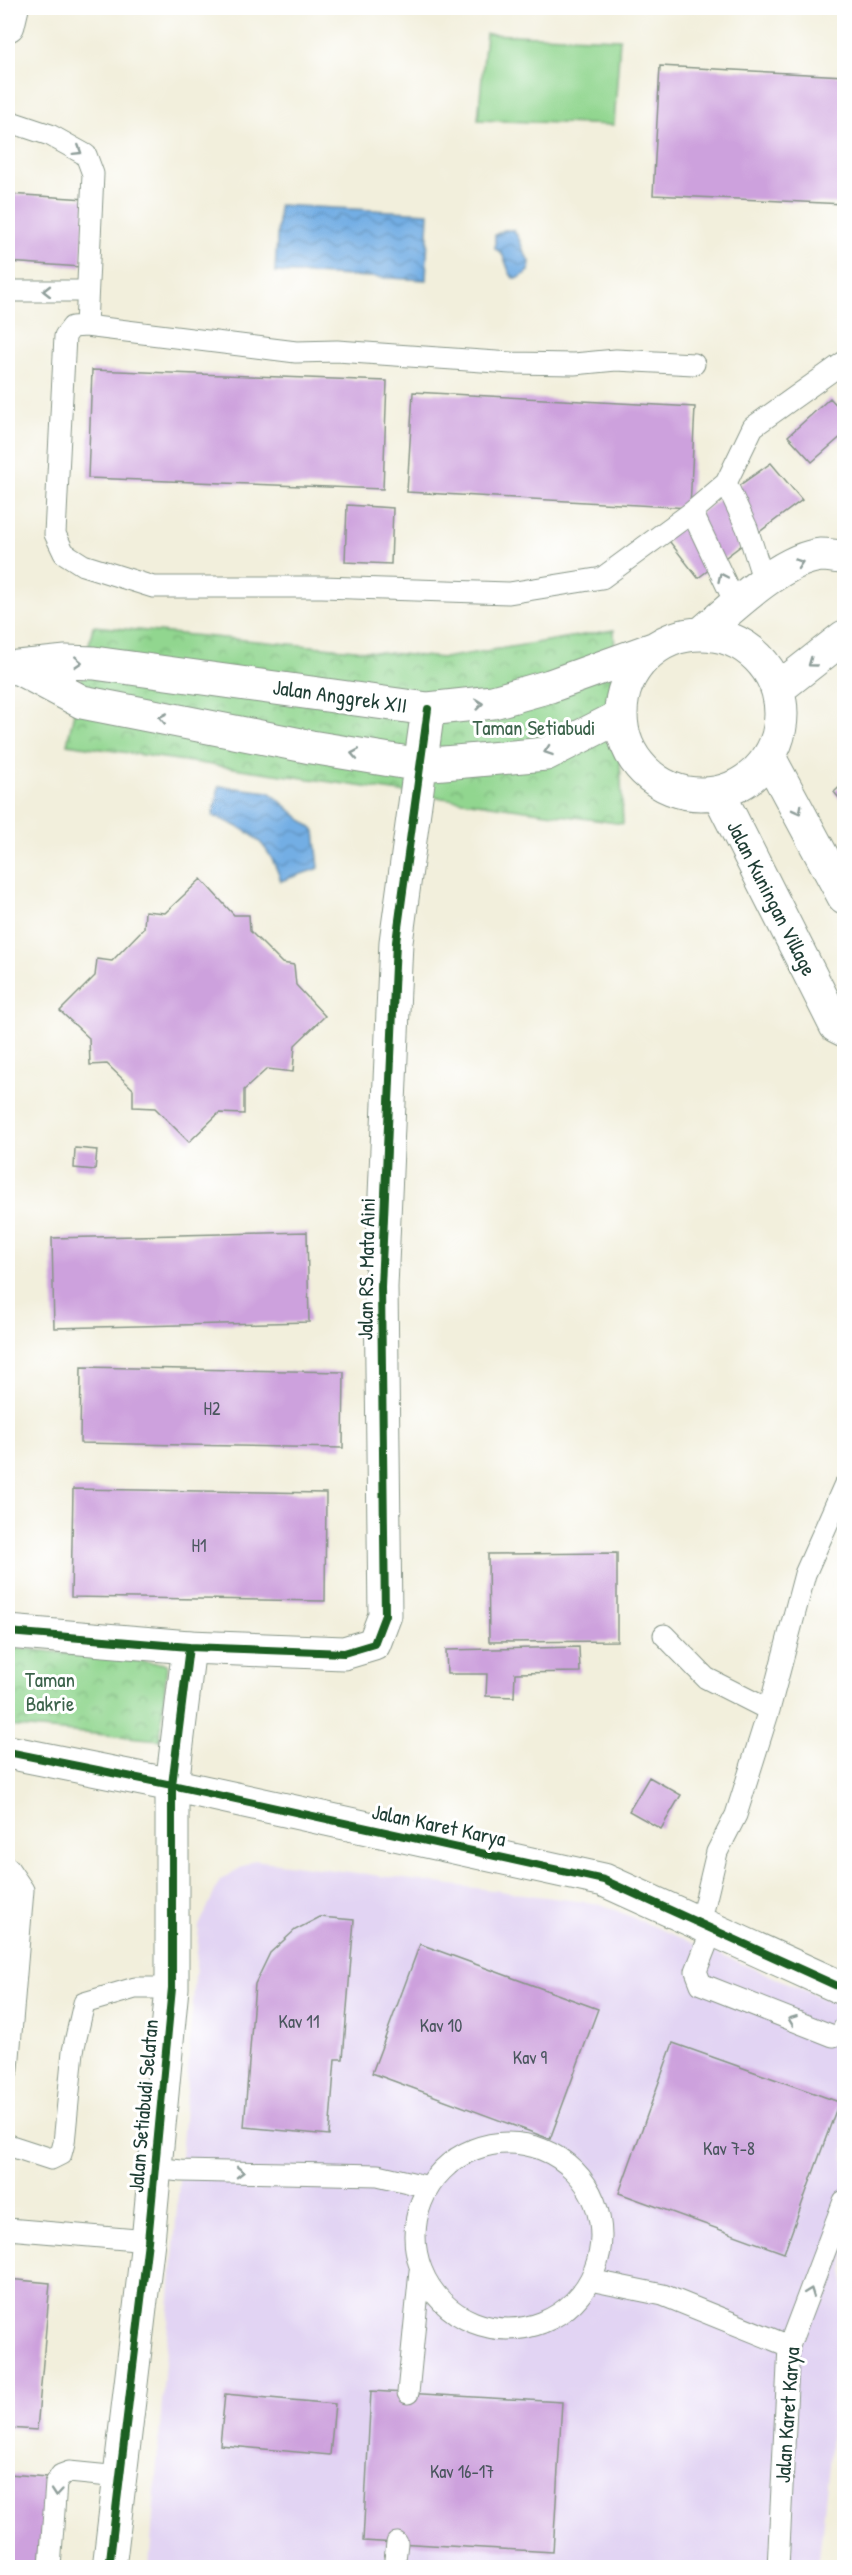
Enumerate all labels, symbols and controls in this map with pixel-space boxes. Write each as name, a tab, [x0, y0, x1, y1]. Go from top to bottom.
one-way arrow	[72, 144, 82, 156]
one-way arrow	[43, 285, 52, 297]
one-way arrow	[793, 557, 804, 570]
one-way arrow	[718, 572, 730, 583]
one-way arrow	[73, 656, 82, 669]
one-way arrow	[808, 656, 819, 667]
street label: Jalan Anggrek XII	[271, 672, 409, 720]
one-way arrow	[475, 698, 484, 711]
one-way arrow	[159, 712, 169, 725]
park label: Taman Setiabudi	[473, 713, 596, 742]
one-way arrow	[543, 744, 554, 757]
one-way arrow	[350, 748, 360, 761]
one-way arrow	[791, 804, 802, 815]
street label: Jalan Kuningan Village	[720, 815, 824, 981]
street label: Jalan RS. Mata Aini	[350, 1197, 382, 1341]
house number: H2	[204, 1396, 221, 1421]
house number: H1	[192, 1533, 206, 1558]
park label: Taman Bakrie	[25, 1665, 75, 1718]
street label: Jalan Karet Karya	[369, 1797, 509, 1853]
house number: Kav 11	[279, 2009, 319, 2034]
house number: Kav 10	[420, 2013, 462, 2038]
one-way arrow	[787, 2015, 798, 2027]
street label: Jalan Setiabudi Selatan	[121, 2018, 165, 2194]
house number: Kav 9	[513, 2045, 548, 2070]
house number: Kav 7-8	[703, 2136, 755, 2161]
one-way arrow	[235, 2166, 244, 2178]
one-way arrow	[803, 2287, 816, 2298]
street label: Jalan Karet Karya	[768, 2346, 806, 2484]
house number: Kav 16-17	[430, 2459, 494, 2484]
one-way arrow	[50, 2489, 63, 2498]

